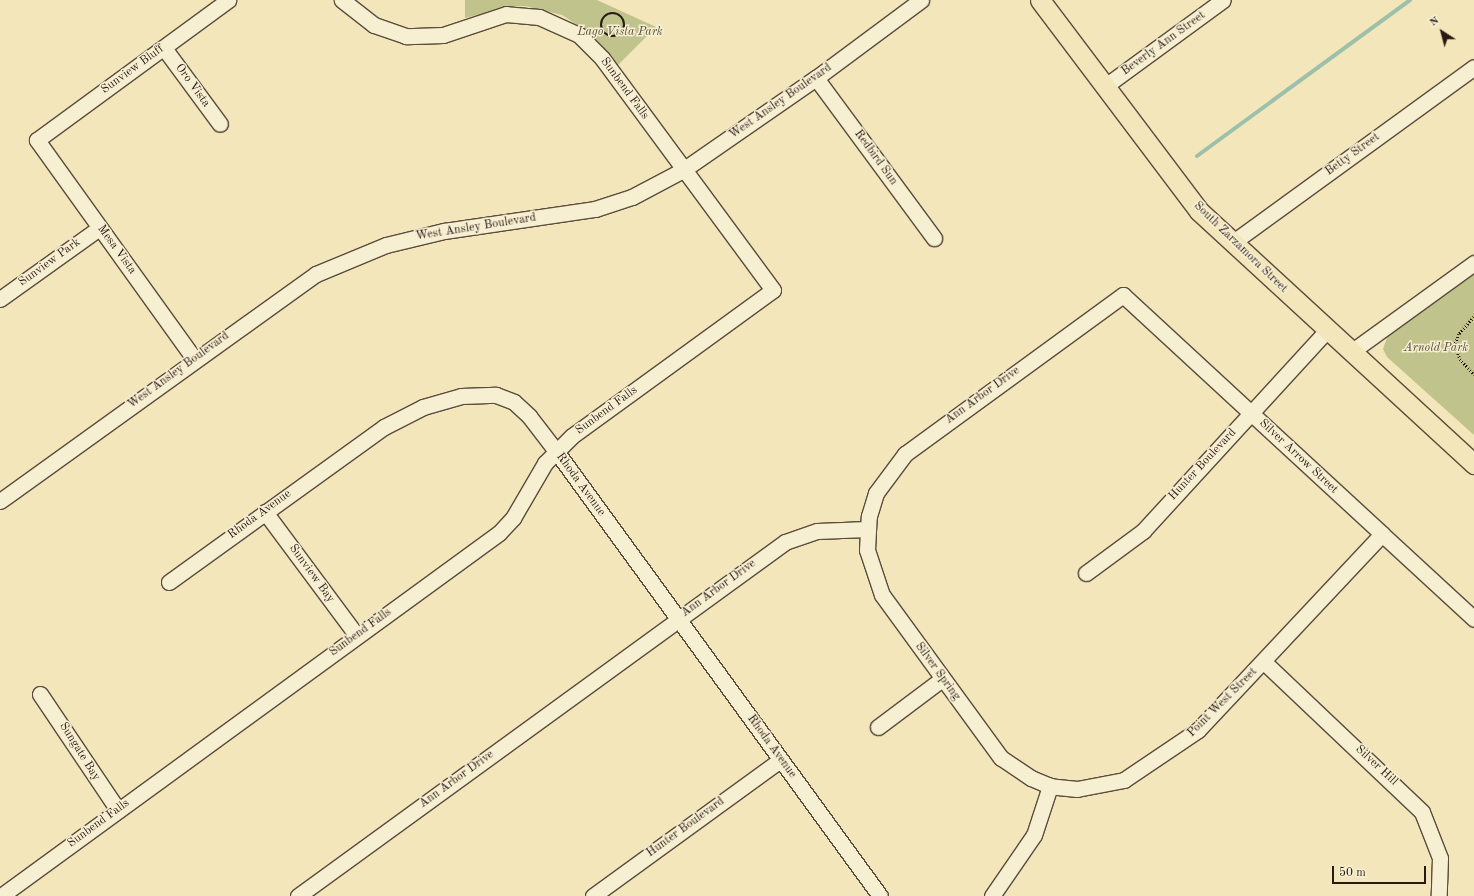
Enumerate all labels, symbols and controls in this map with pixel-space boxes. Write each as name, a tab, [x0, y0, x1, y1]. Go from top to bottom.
street label: Beverly Ann Street	[1119, 9, 1209, 79]
north arrow	[1422, 12, 1462, 52]
text: N	[1428, 15, 1441, 29]
park label: Lago Vista Park	[577, 26, 663, 40]
street label: Sunview Bluff	[99, 42, 167, 98]
street label: Sunbend Falls	[597, 55, 651, 123]
street label: West Ansley Boulevard	[727, 61, 835, 143]
street label: Oro Vista	[171, 62, 213, 110]
street label: Redbird Sun	[850, 128, 900, 188]
street label: Betty Street	[1323, 130, 1383, 180]
street label: South Zarzamora Street	[1190, 199, 1290, 297]
street label: West Ansley Boulevard	[415, 211, 537, 245]
street label: Mesa Vista	[93, 223, 139, 277]
street label: Sunview Park	[16, 236, 84, 290]
street label: West Ansley Boulevard	[126, 329, 232, 413]
park label: Arnold Park	[1404, 342, 1468, 356]
street label: Ann Arbor Drive	[943, 364, 1023, 428]
street label: Sunbend Falls	[573, 384, 641, 438]
street label: Silver Arrow Street	[1256, 417, 1340, 497]
street label: Hunter Boulevard	[1166, 426, 1240, 504]
street label: Rhoda Avenue	[552, 451, 608, 519]
street label: Rhoda Avenue	[226, 487, 294, 543]
street label: Sunview Bay	[285, 542, 337, 606]
street label: Ann Arbor Drive	[679, 557, 759, 621]
street label: Sunbend Falls	[327, 606, 395, 660]
street label: Silver Spring	[911, 640, 963, 704]
street label: Point West Street	[1185, 665, 1261, 741]
street label: Rhoda Avenue	[743, 713, 799, 781]
street label: Sungate Bay	[55, 720, 103, 784]
street label: Silver Hill	[1352, 743, 1400, 789]
street label: Ann Arbor Drive	[417, 748, 497, 812]
street label: Hunter Boulevard	[644, 795, 728, 861]
street label: Sunbend Falls	[65, 797, 133, 851]
scale bar	[1334, 858, 1428, 884]
text: 50 m	[1339, 867, 1366, 879]

